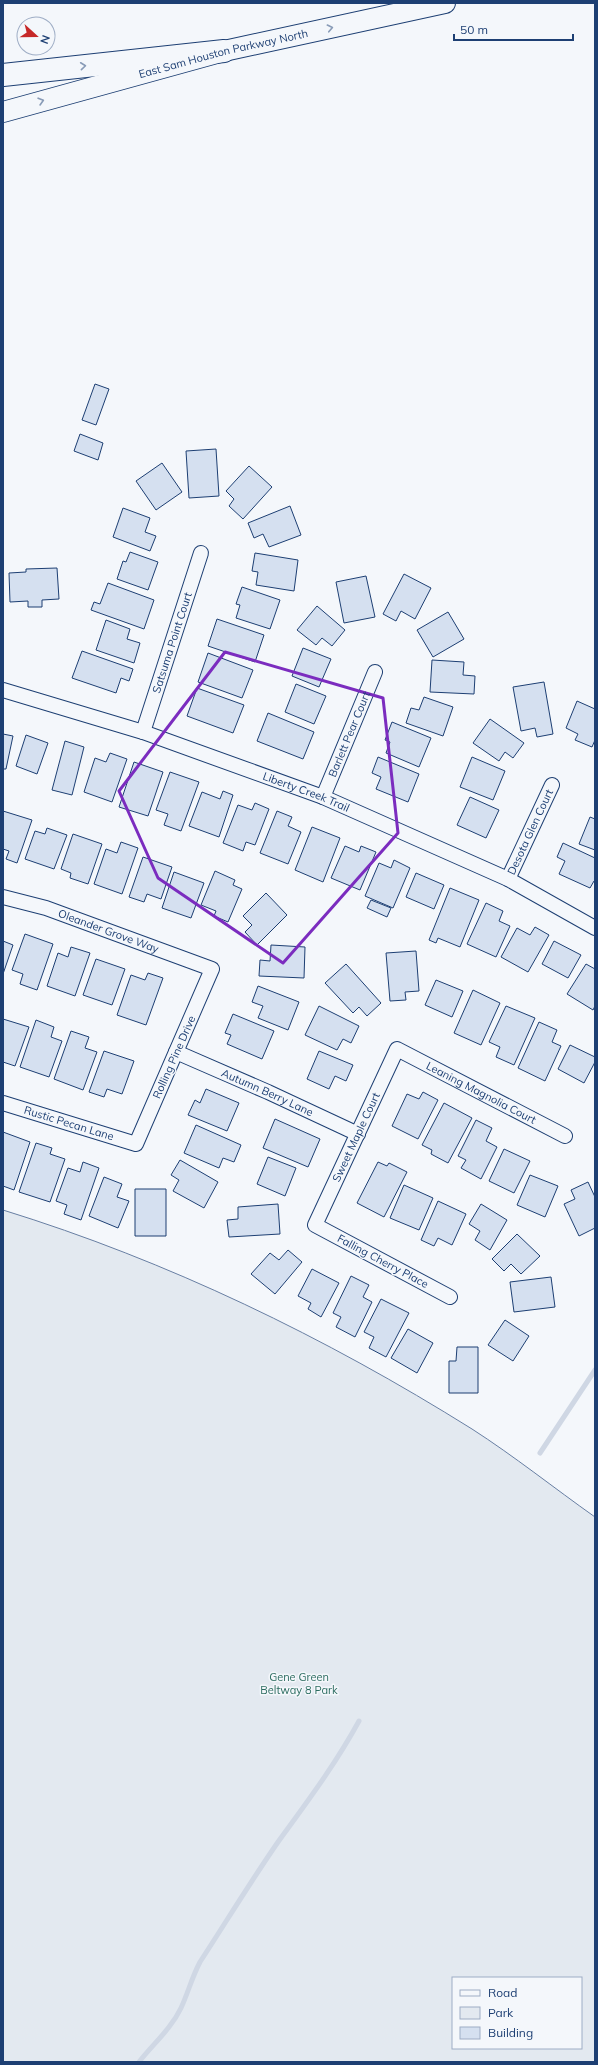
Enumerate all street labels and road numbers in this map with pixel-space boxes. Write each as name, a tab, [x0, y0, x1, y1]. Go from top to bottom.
street label: East Sam Houston Parkway North	[137, 26, 309, 81]
street label: Satsuma Point Court	[149, 590, 195, 695]
street label: Barlett Pear Court	[325, 689, 373, 779]
street label: Liberty Creek Trail	[261, 769, 352, 815]
street label: Desota Glen Court	[504, 787, 556, 877]
street label: Oleander Grove Way	[56, 906, 161, 956]
street label: Rolling Pine Drive	[149, 1013, 199, 1101]
street label: Leaning Magnolia Court	[424, 1058, 539, 1127]
street label: Autumn Berry Lane	[219, 1066, 316, 1119]
street label: Sweet Maple Court	[329, 1090, 383, 1184]
street label: Rustic Pecan Lane	[22, 1103, 116, 1143]
street label: Falling Cherry Place	[335, 1231, 431, 1291]

